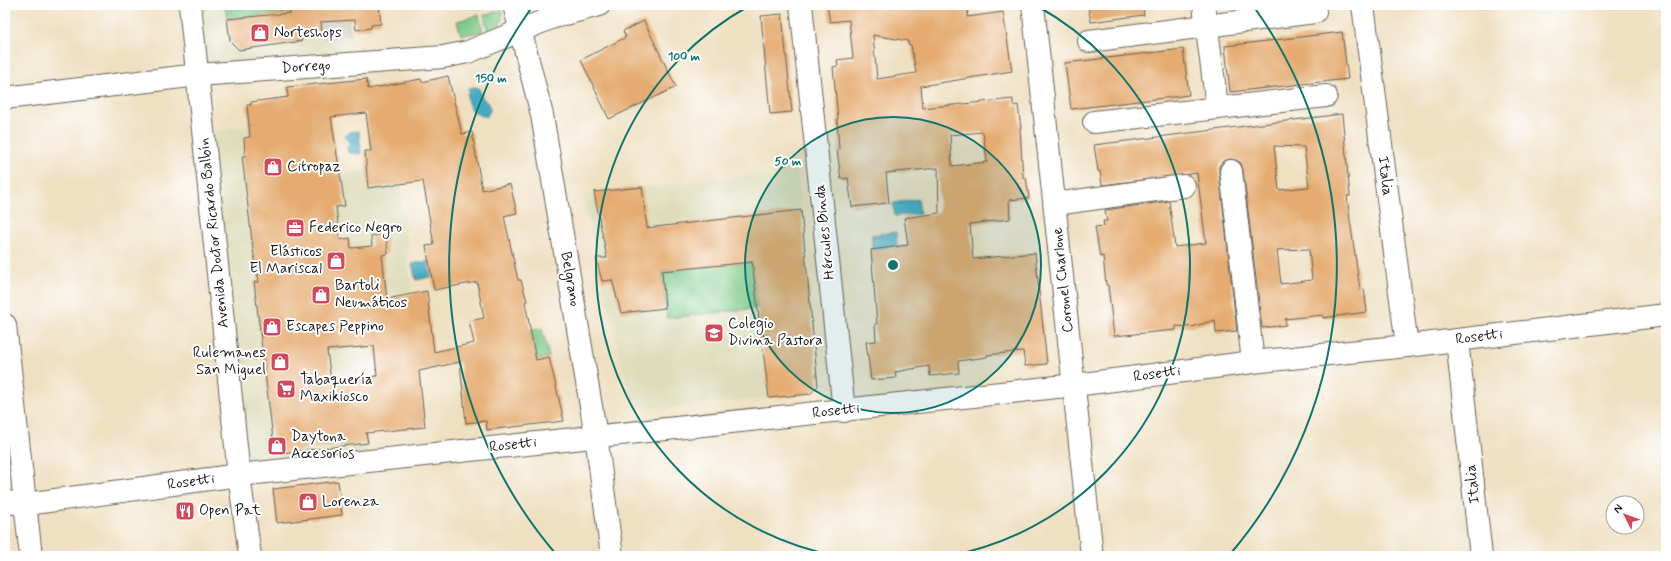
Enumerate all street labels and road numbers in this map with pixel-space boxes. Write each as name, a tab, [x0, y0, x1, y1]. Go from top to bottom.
street label: Dorrego	[281, 55, 331, 79]
street label: Avenida Doctor Ricardo Balbín	[194, 137, 234, 329]
street label: Italia	[1373, 155, 1397, 197]
street label: Hércules Binda	[810, 183, 840, 281]
street label: Coronel Charlone	[1048, 226, 1078, 334]
street label: Belgrano	[554, 250, 585, 308]
street label: Rosetti	[1454, 324, 1504, 350]
street label: Rosetti	[1132, 361, 1182, 387]
street label: Rosetti	[811, 399, 861, 423]
street label: Rosetti	[488, 433, 538, 457]
street label: Italia	[1461, 463, 1485, 505]
street label: Rosetti	[166, 469, 216, 495]

